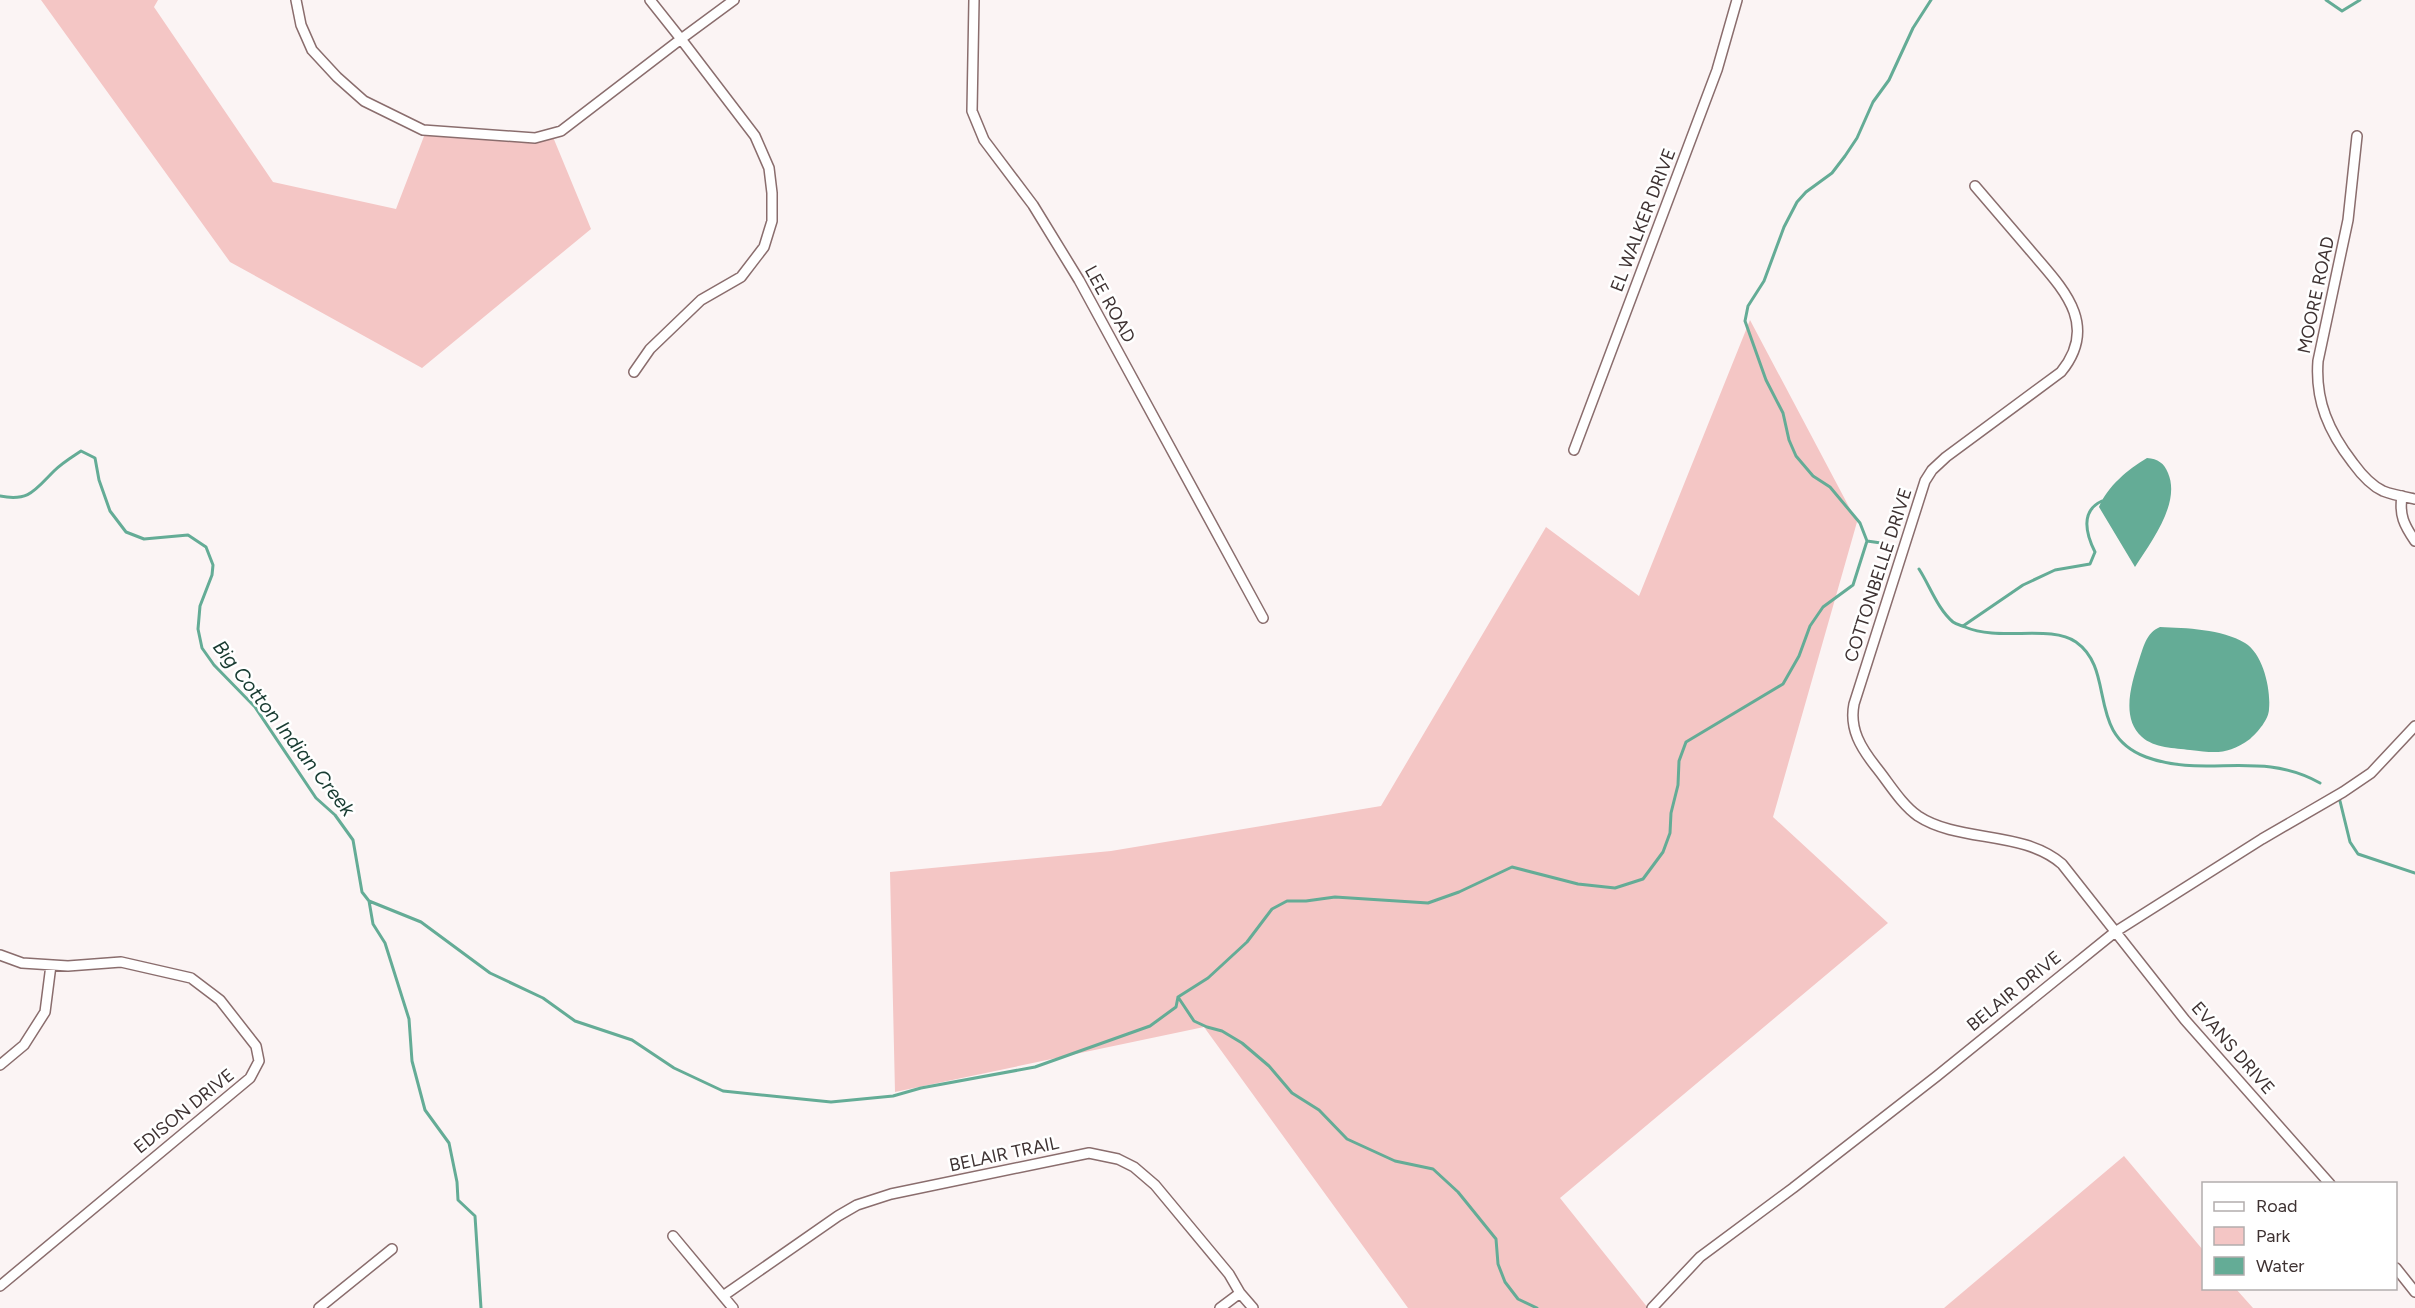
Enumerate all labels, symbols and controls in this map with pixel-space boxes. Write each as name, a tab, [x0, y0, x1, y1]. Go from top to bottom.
street label: EL WALKER DRIVE	[1606, 145, 1680, 295]
street label: MOORE ROAD	[2293, 234, 2339, 356]
street label: LEE ROAD	[1080, 262, 1140, 346]
street label: COTTONBELLE DRIVE	[1839, 485, 1917, 665]
water label: Big Cotton Indian Creek	[208, 635, 361, 822]
street label: BELAIR DRIVE	[1962, 946, 2066, 1036]
street label: EVANS DRIVE	[2187, 997, 2279, 1099]
street label: EDISON DRIVE	[129, 1064, 239, 1158]
street label: BELAIR TRAIL	[947, 1132, 1061, 1176]
legend	[2202, 1182, 2397, 1290]
text: Road	[2256, 1195, 2297, 1217]
text: Park	[2256, 1225, 2291, 1247]
text: Water	[2256, 1255, 2304, 1277]

